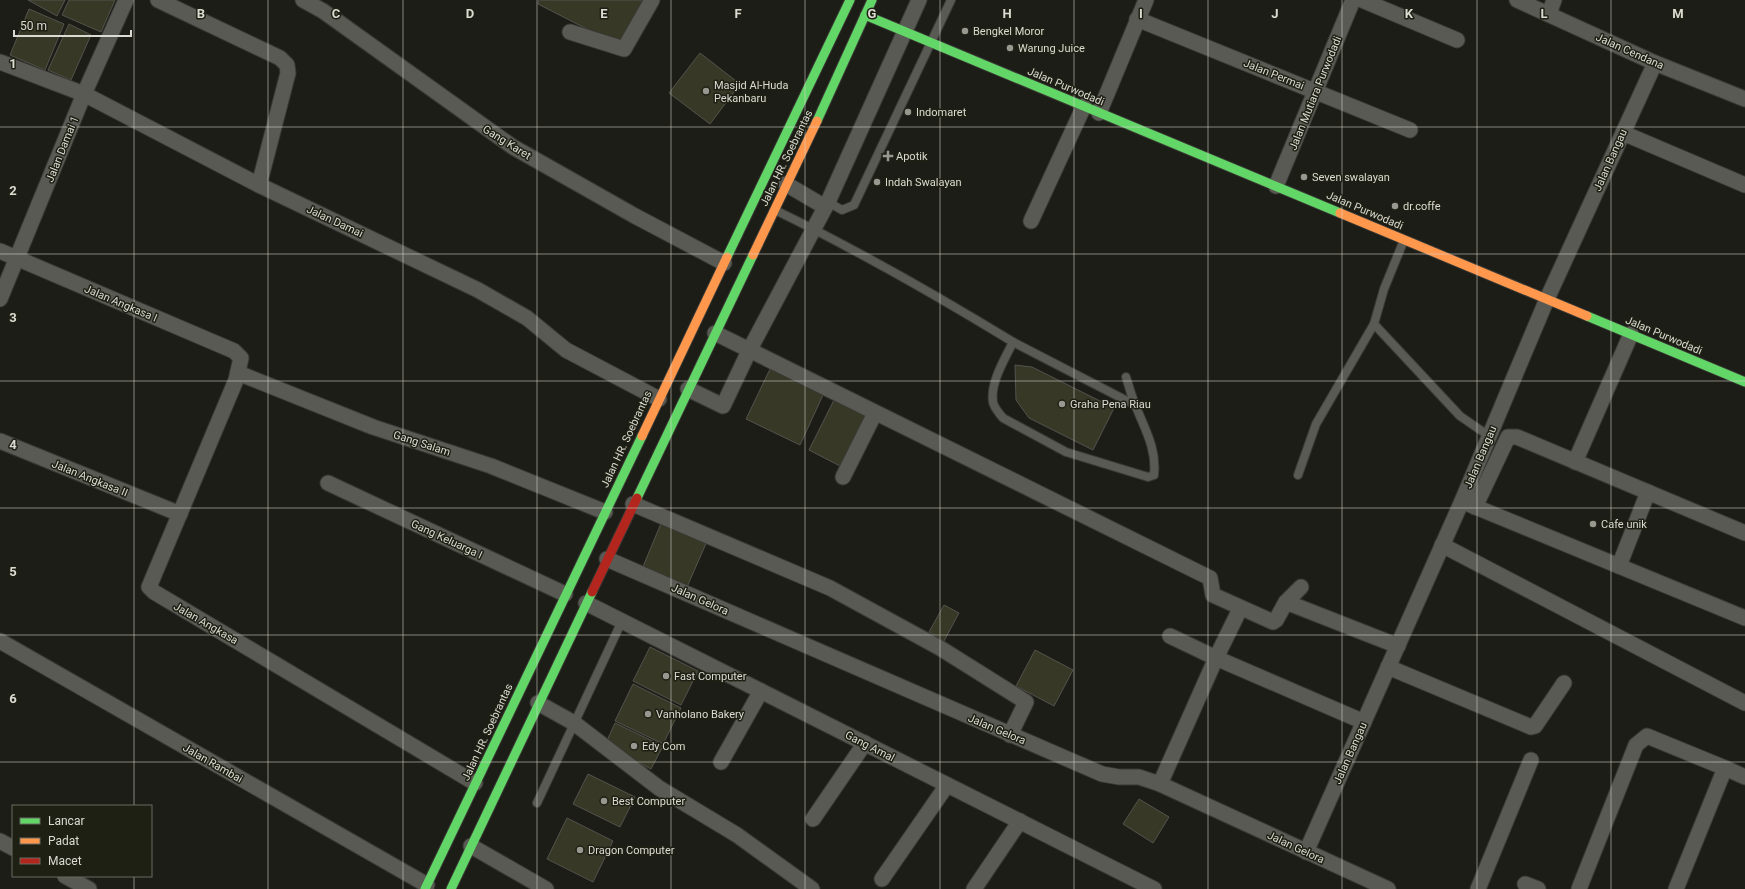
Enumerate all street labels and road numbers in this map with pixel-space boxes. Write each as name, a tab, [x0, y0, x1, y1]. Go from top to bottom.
street label: Jalan Cendana	[1594, 31, 1666, 72]
street label: Jalan Mutiara Purwodadi	[1287, 34, 1344, 152]
street label: Jalan Permai	[1242, 56, 1306, 93]
street label: Jalan Purwodadi	[1026, 64, 1106, 108]
street label: Jalan HR. Soebrantas	[758, 108, 816, 208]
street label: Jalan Damai 1	[43, 114, 82, 184]
street label: Gang Karet	[480, 122, 534, 163]
street label: Jalan Bangau	[1591, 127, 1630, 193]
street label: Jalan Purwodadi	[1325, 188, 1405, 232]
street label: Jalan Damai	[304, 203, 365, 240]
street label: Jalan Angkasa I	[82, 282, 159, 325]
street label: Jalan Purwodadi	[1624, 313, 1704, 357]
street label: Jalan HR. Soebrantas	[598, 388, 655, 490]
street label: Jalan Bangau	[1461, 424, 1499, 490]
street label: Gang Salam	[392, 428, 452, 459]
street label: Jalan Angkasa II	[50, 457, 130, 500]
street label: Gang Keluarga I	[409, 517, 485, 562]
street label: Jalan Gelora	[669, 581, 730, 618]
street label: Jalan Angkasa	[171, 600, 240, 647]
street label: Jalan HR. Soebrantas	[459, 681, 516, 783]
street label: Jalan Gelora	[966, 712, 1028, 747]
street label: Jalan Bangau	[1331, 720, 1370, 786]
street label: Gang Amal	[843, 728, 897, 764]
street label: Jalan Rambai	[181, 741, 245, 786]
street label: Jalan Gelora	[1265, 829, 1326, 866]

